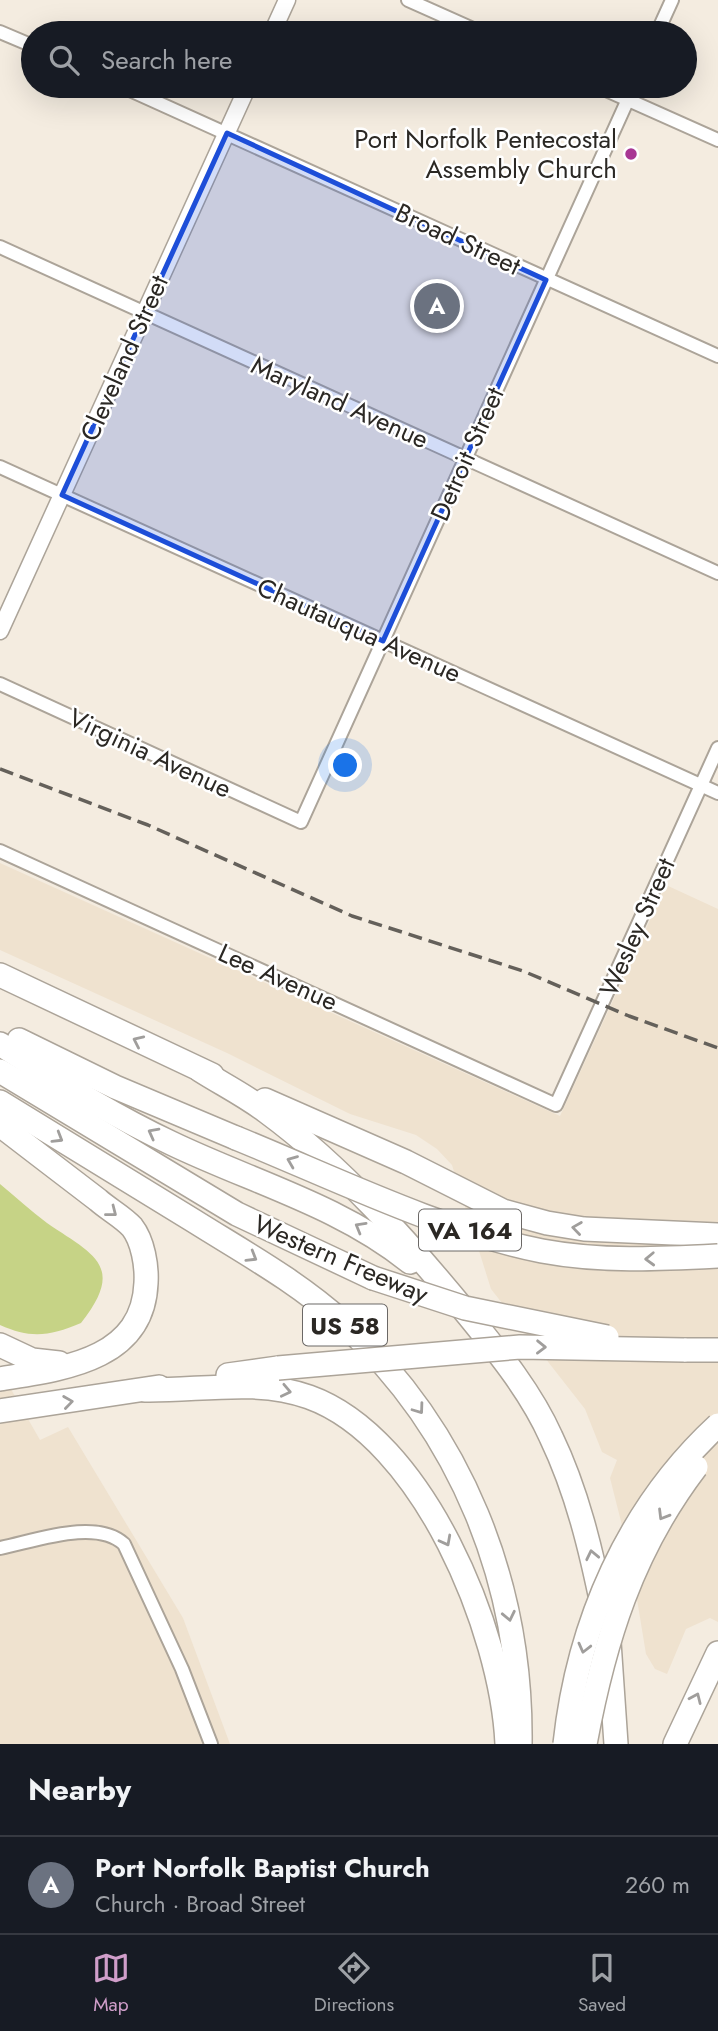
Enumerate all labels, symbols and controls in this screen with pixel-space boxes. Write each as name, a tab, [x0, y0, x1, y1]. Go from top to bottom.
search box	[21, 21, 697, 98]
icon: search	[45, 41, 83, 79]
text: Search here	[101, 41, 233, 79]
place label: Port Norfolk Pentecostal Assembly Church	[354, 120, 617, 188]
marker: Port Norfolk Pentecostal Assembly Church	[623, 146, 639, 162]
street label: Broad Street	[389, 193, 528, 285]
street label: Cleveland Street	[70, 268, 178, 447]
pin: A	[414, 280, 460, 332]
street label: Maryland Avenue	[245, 346, 435, 458]
street label: Detroit Street	[421, 380, 514, 527]
street label: Chautauqua Avenue	[251, 568, 467, 692]
street label: Virginia Avenue	[62, 699, 238, 807]
your location	[328, 748, 362, 782]
street label: Wesley Street	[590, 851, 685, 1002]
street label: Lee Avenue	[212, 934, 344, 1020]
one-way arrow	[133, 1035, 145, 1049]
one-way arrow	[147, 1128, 160, 1142]
one-way arrow	[51, 1130, 64, 1143]
one-way arrow	[287, 1155, 299, 1169]
one-way arrow	[104, 1203, 117, 1216]
street label: Western Freeway	[248, 1205, 435, 1313]
road number: VA 164	[419, 1210, 521, 1250]
one-way arrow	[571, 1220, 582, 1235]
one-way arrow	[354, 1222, 367, 1235]
one-way arrow	[245, 1248, 258, 1261]
one-way arrow	[644, 1251, 655, 1266]
road number: US 58	[303, 1304, 387, 1345]
one-way arrow	[536, 1339, 547, 1355]
one-way arrow	[280, 1382, 292, 1397]
one-way arrow	[62, 1394, 73, 1409]
one-way arrow	[411, 1401, 423, 1414]
one-way arrow	[658, 1507, 671, 1520]
one-way arrow	[438, 1534, 452, 1546]
one-way arrow	[585, 1549, 600, 1561]
one-way arrow	[501, 1610, 516, 1622]
one-way arrow	[578, 1642, 592, 1654]
one-way arrow	[688, 1693, 702, 1705]
text: Nearby	[28, 1768, 131, 1811]
text: Port Norfolk Baptist Church	[95, 1849, 430, 1887]
text: A	[43, 1868, 59, 1902]
text: 260 m	[625, 1868, 690, 1902]
text: Church · Broad Street	[95, 1887, 305, 1921]
tab: Map	[92, 1949, 130, 2018]
tab: Directions	[314, 1949, 394, 2018]
tab: Saved	[578, 1949, 626, 2018]

